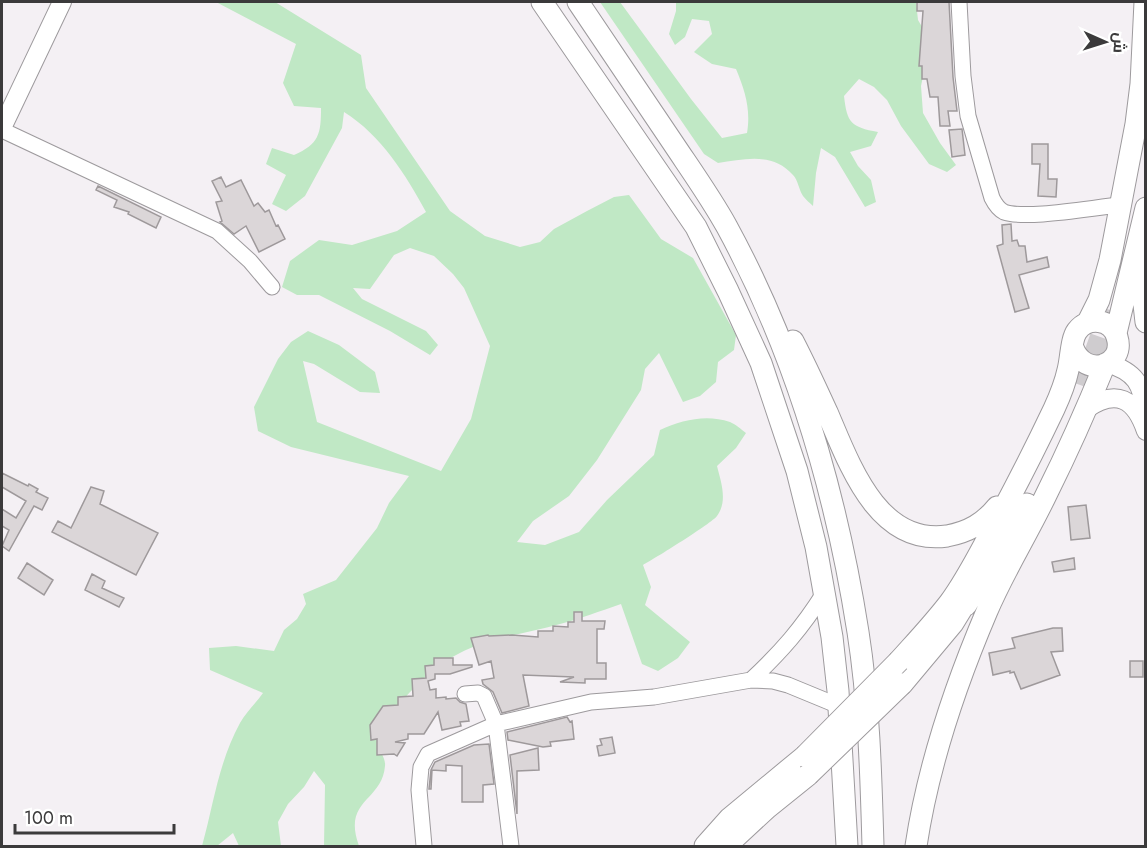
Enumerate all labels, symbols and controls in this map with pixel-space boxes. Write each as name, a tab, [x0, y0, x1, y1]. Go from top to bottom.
north arrow	[1075, 12, 1135, 72]
text: ش	[1107, 32, 1132, 54]
scale bar	[15, 797, 174, 835]
text: 100 m	[24, 805, 73, 831]

